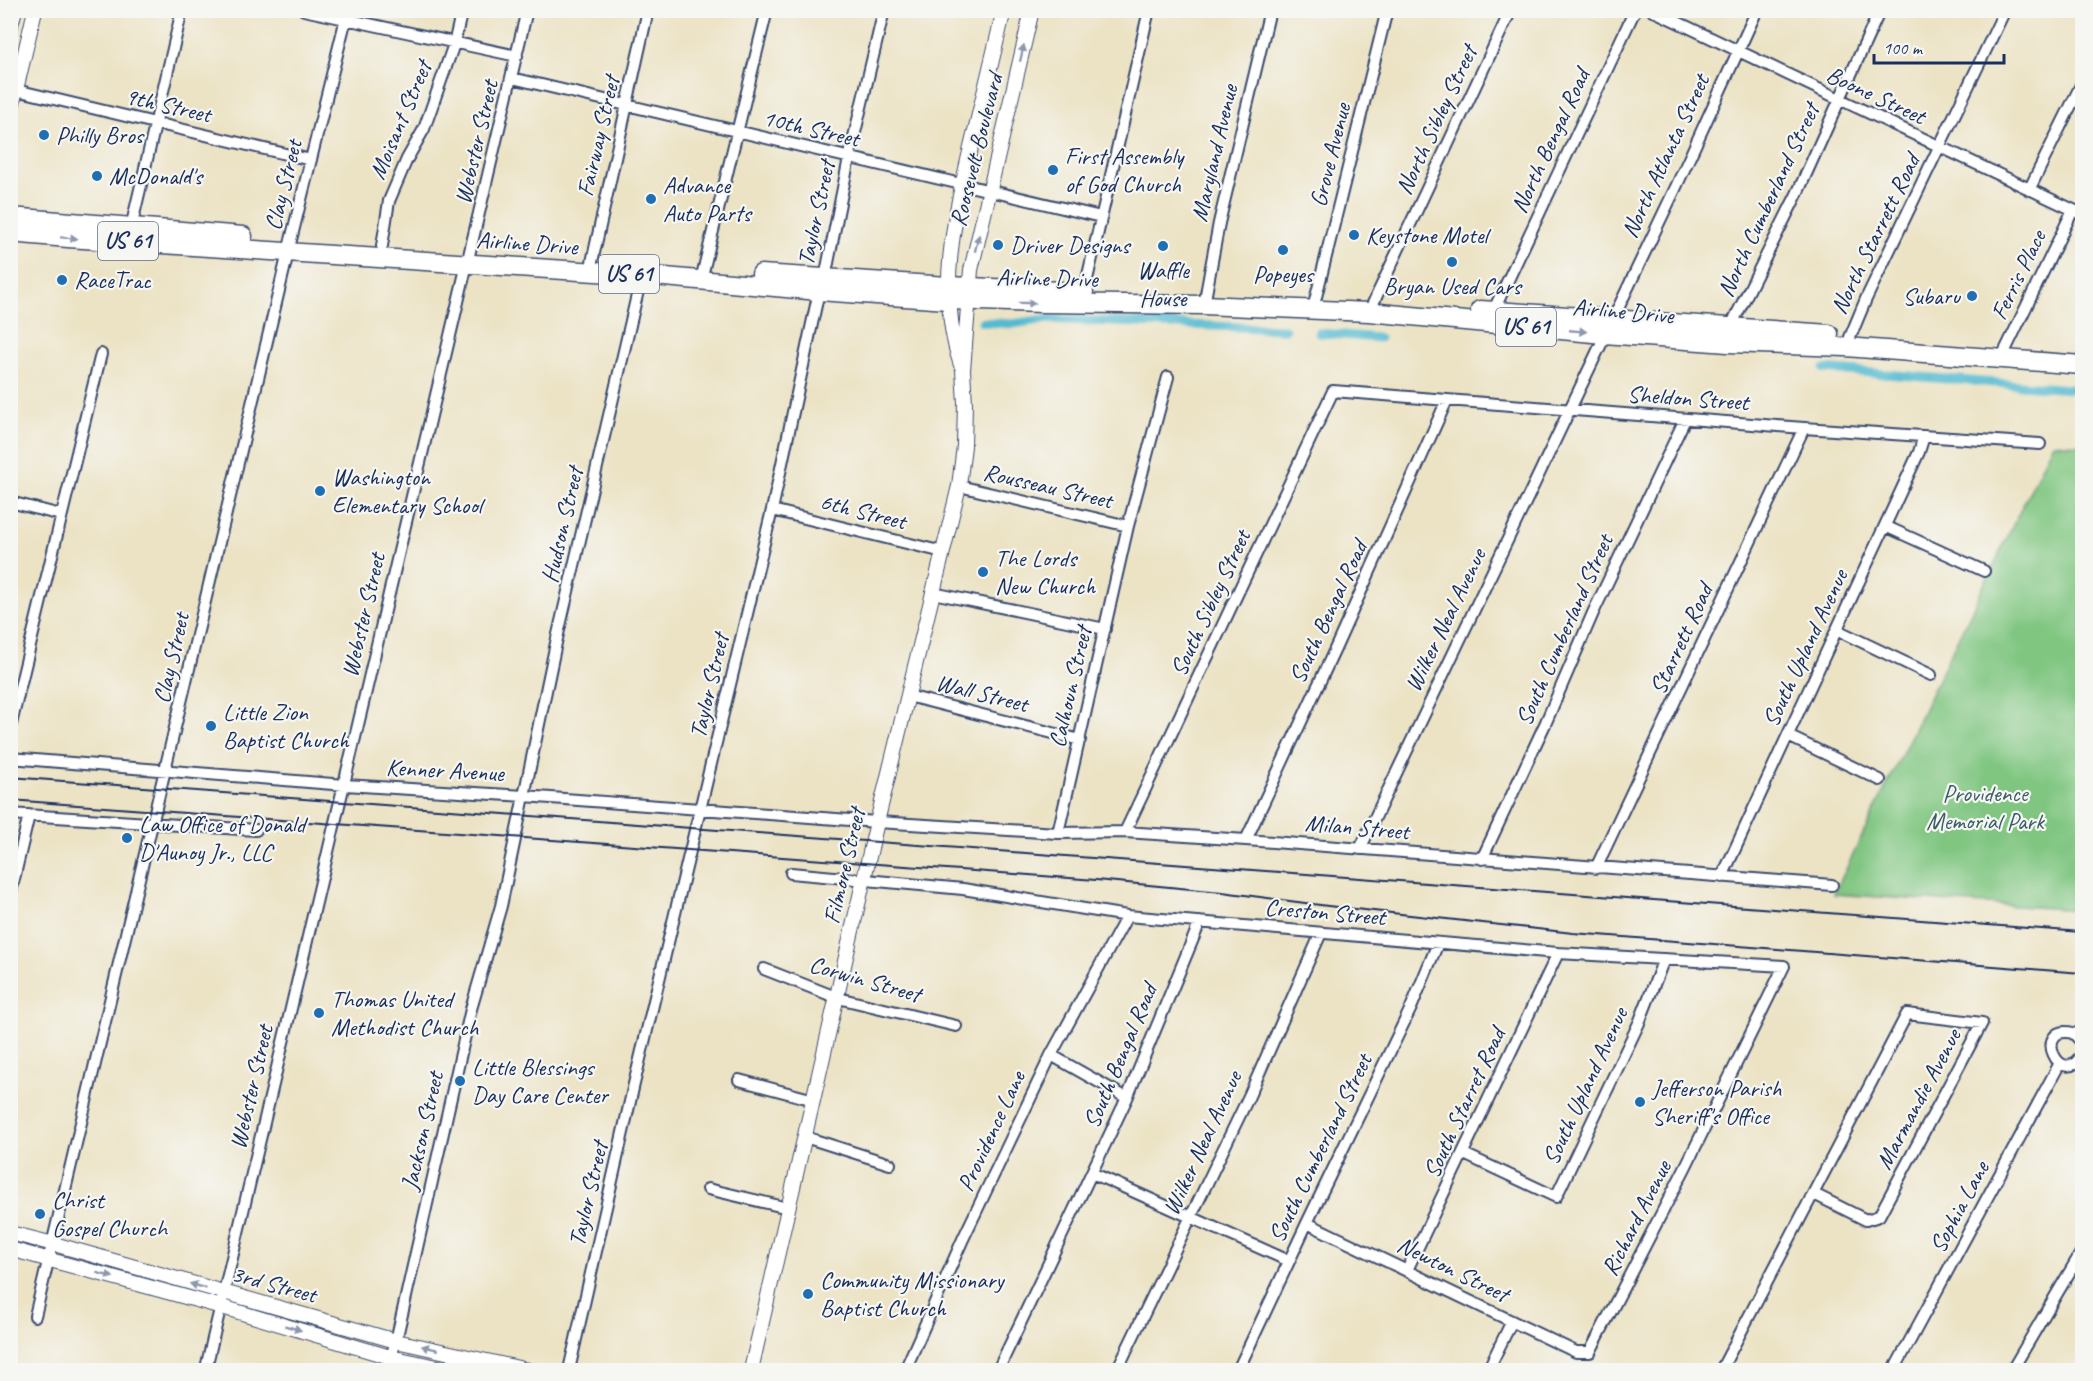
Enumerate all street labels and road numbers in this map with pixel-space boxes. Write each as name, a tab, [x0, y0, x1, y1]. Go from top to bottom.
street label: North Sibley Street	[1388, 38, 1485, 199]
street label: Moisant Street	[362, 54, 439, 183]
street label: Boone Street	[1822, 59, 1932, 132]
street label: North Bengal Road	[1504, 61, 1598, 218]
street label: Roosevelt Boulevard	[943, 67, 1010, 230]
street label: North Atlanta Street	[1614, 68, 1717, 242]
street label: Fairway Street	[570, 70, 627, 199]
street label: Webster Street	[447, 75, 505, 207]
street label: Maryland Avenue	[1184, 80, 1245, 224]
street label: 9th Street	[122, 81, 216, 130]
street label: North Cumberland Street	[1710, 96, 1827, 301]
street label: Grove Avenue	[1303, 98, 1358, 210]
street label: 10th Street	[760, 102, 864, 154]
street label: Clay Street	[257, 135, 309, 233]
street label: North Starrett Road	[1823, 146, 1928, 319]
street label: Taylor Street	[790, 155, 842, 268]
road number: US 61	[98, 222, 158, 260]
street label: Ferris Place	[1984, 223, 2053, 325]
street label: Airline Drive	[475, 225, 581, 262]
road number: US 61	[599, 255, 659, 293]
street label: Airline Drive	[996, 262, 1100, 294]
street label: Airline Drive	[1571, 292, 1677, 331]
road number: US 61	[1496, 308, 1556, 346]
street label: Sheldon Street	[1626, 379, 1752, 417]
street label: Rousseau Street	[981, 457, 1117, 516]
street label: Hudson Street	[534, 461, 591, 586]
street label: 6th Street	[817, 486, 911, 537]
street label: South Sibley Street	[1163, 523, 1258, 681]
street label: South Cumberland Street	[1508, 528, 1620, 730]
street label: South Bengal Road	[1282, 533, 1376, 688]
street label: Wilker Neal Avenue	[1397, 542, 1493, 696]
street label: Webster Street	[334, 548, 392, 680]
street label: South Upland Avenue	[1756, 563, 1855, 731]
street label: Starrett Road	[1642, 576, 1721, 699]
street label: Clay Street	[146, 608, 196, 706]
street label: Calhoun Street	[1042, 621, 1099, 750]
street label: Taylor Street	[682, 628, 736, 741]
street label: Wall Street	[933, 667, 1033, 719]
street label: Kenner Avenue	[385, 752, 507, 788]
street label: Filmore Street	[816, 802, 873, 927]
street label: Milan Street	[1304, 808, 1412, 847]
street label: Creston Street	[1264, 892, 1389, 932]
street label: Corwin Street	[806, 949, 927, 1010]
street label: South Bengal Road	[1076, 976, 1165, 1133]
street label: South Upland Avenue	[1536, 1001, 1635, 1169]
street label: Webster Street	[222, 1020, 280, 1152]
street label: South Starret Road	[1416, 1020, 1513, 1183]
street label: Marmandie Avenue	[1869, 1022, 1968, 1174]
street label: South Cumberland Street	[1261, 1047, 1379, 1247]
street label: Providence Lane	[950, 1064, 1033, 1196]
street label: Wilker Neal Avenue	[1156, 1064, 1249, 1220]
street label: Jackson Street	[394, 1067, 451, 1194]
street label: Taylor Street	[561, 1136, 615, 1249]
street label: Richard Avenue	[1594, 1153, 1679, 1281]
street label: Sophia Lane	[1922, 1154, 1997, 1258]
street label: Newton Street	[1392, 1229, 1516, 1310]
street label: 3rd Street	[228, 1258, 322, 1310]

